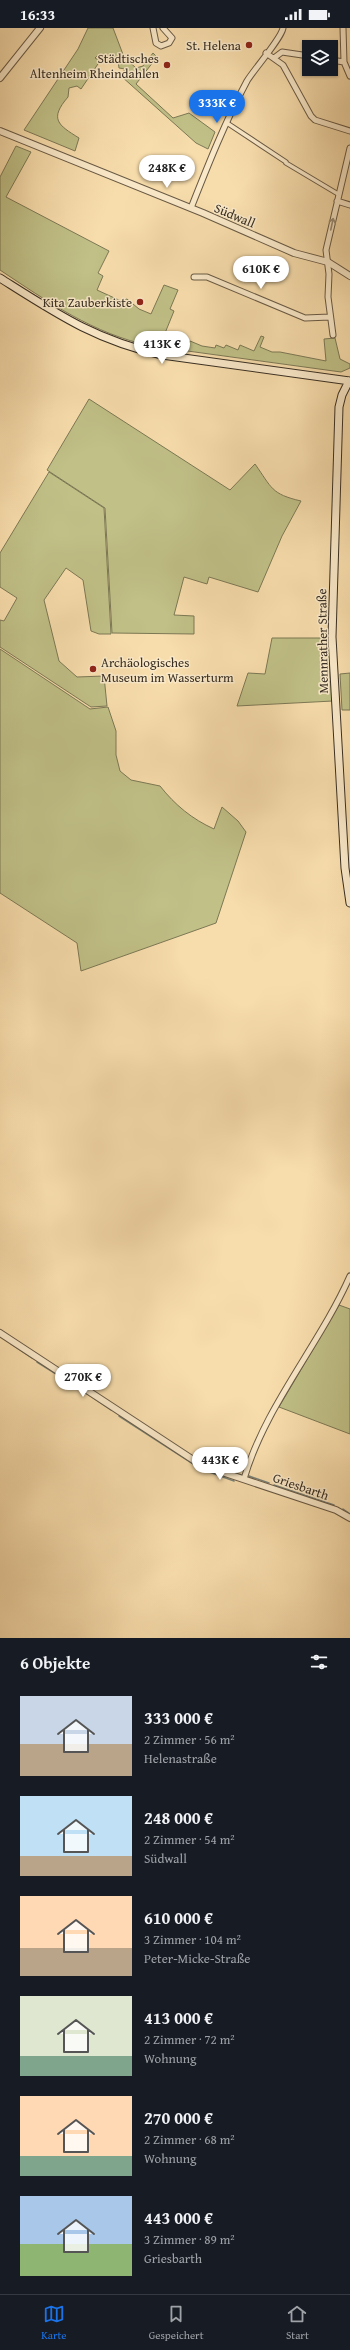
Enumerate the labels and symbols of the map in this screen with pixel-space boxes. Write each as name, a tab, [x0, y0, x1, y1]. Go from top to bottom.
place label: St. Helena	[186, 36, 242, 55]
marker: St. Helena	[244, 40, 254, 50]
place label: Städtisches Altenheim Rheindahlen	[30, 49, 160, 83]
marker: Städtisches Altenheim Rheindahlen	[162, 60, 172, 70]
pin: 333K €	[184, 90, 250, 124]
pin: 248K €	[134, 155, 200, 189]
street label: Südwall	[211, 198, 259, 233]
one-way arrow	[329, 218, 337, 231]
pin: 610K €	[228, 256, 294, 290]
place label: Kita Zauberkiste	[43, 293, 132, 312]
marker: Kita Zauberkiste	[135, 297, 145, 307]
pin: 413K €	[129, 331, 195, 365]
street label: Mennrather Straße	[312, 588, 333, 694]
place label: Archäologisches Museum im Wasserturm	[101, 653, 234, 687]
marker: Archäologisches Museum im Wasserturm	[88, 664, 98, 674]
pin: 270K €	[50, 1364, 116, 1398]
pin: 443K €	[187, 1447, 253, 1481]
street label: Griesbarth	[270, 1468, 332, 1505]

